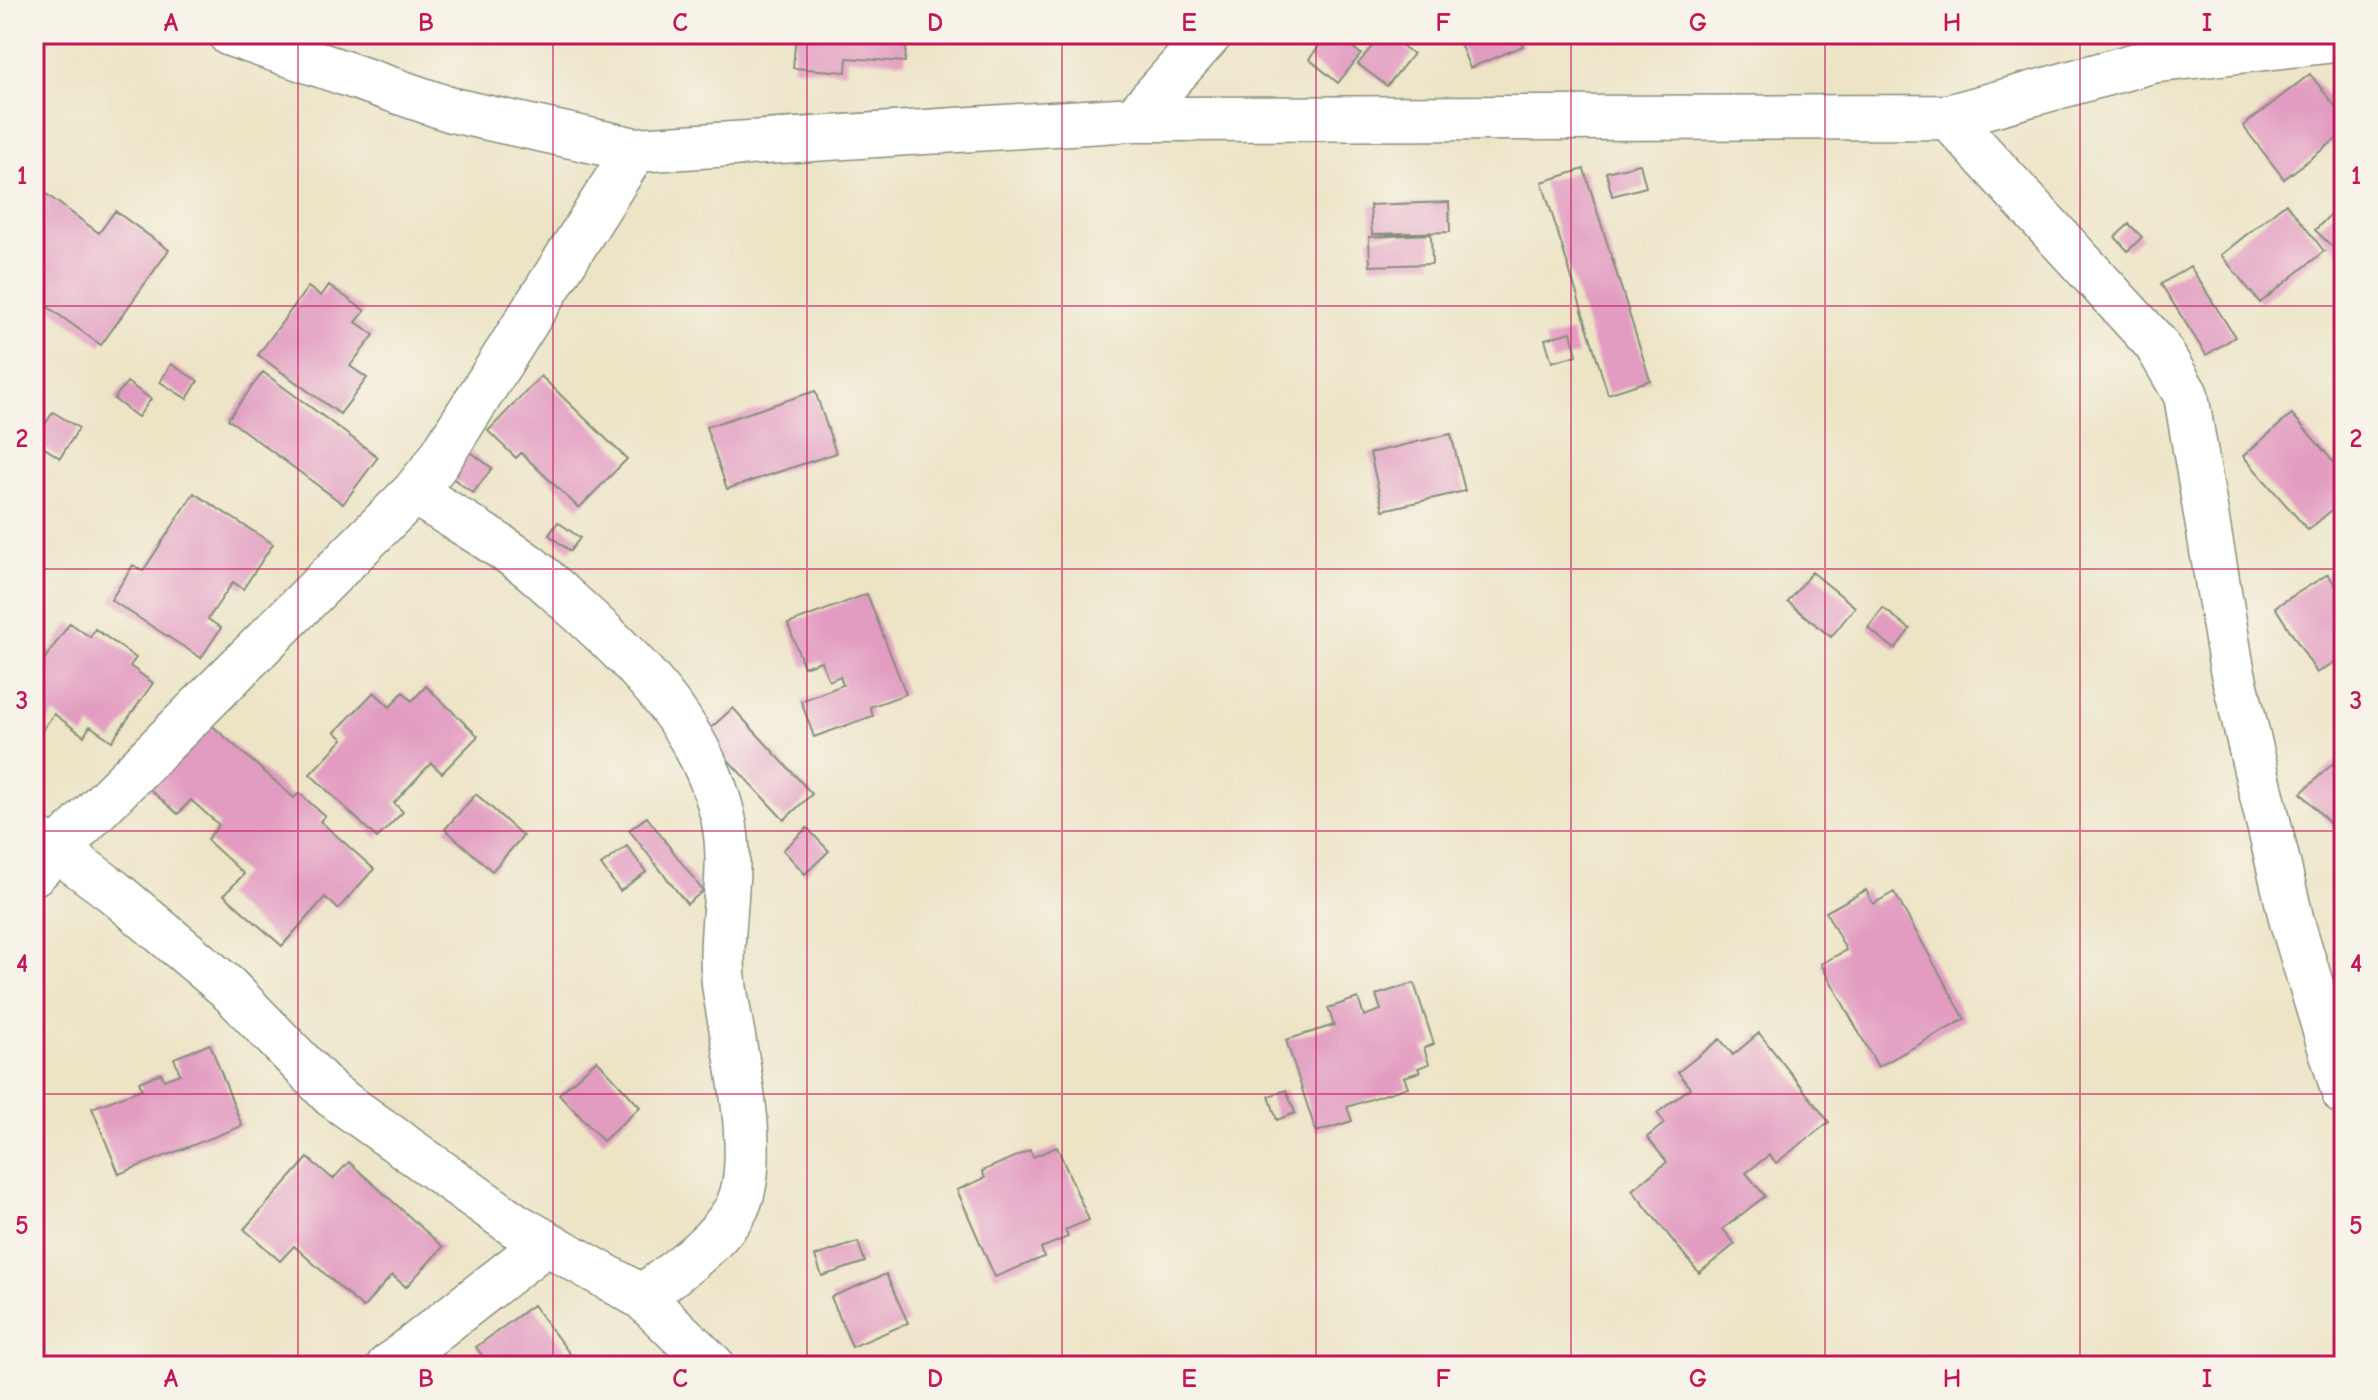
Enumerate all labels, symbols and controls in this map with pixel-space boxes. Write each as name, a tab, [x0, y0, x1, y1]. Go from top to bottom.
text: A	[164, 8, 179, 38]
text: B	[418, 8, 434, 38]
text: C	[672, 8, 688, 38]
text: D	[927, 8, 943, 38]
text: E	[1181, 8, 1197, 38]
text: F	[1435, 8, 1451, 38]
text: G	[1689, 8, 1707, 38]
text: H	[1943, 8, 1961, 38]
text: I	[2202, 8, 2212, 38]
text: 1	[17, 161, 27, 191]
text: 1	[2351, 161, 2361, 191]
text: 2	[16, 424, 28, 454]
text: 2	[2350, 424, 2362, 454]
text: 3	[16, 686, 28, 716]
text: 3	[2350, 686, 2362, 716]
text: 4	[16, 949, 28, 979]
text: 4	[2350, 949, 2362, 979]
text: 5	[15, 1211, 29, 1241]
text: 5	[2349, 1211, 2363, 1241]
text: A	[164, 1364, 179, 1394]
text: B	[418, 1364, 434, 1394]
text: C	[672, 1364, 688, 1394]
text: D	[927, 1364, 943, 1394]
text: E	[1181, 1364, 1197, 1394]
text: F	[1435, 1364, 1451, 1394]
text: G	[1689, 1364, 1707, 1394]
text: H	[1943, 1364, 1961, 1394]
text: I	[2202, 1364, 2212, 1394]

